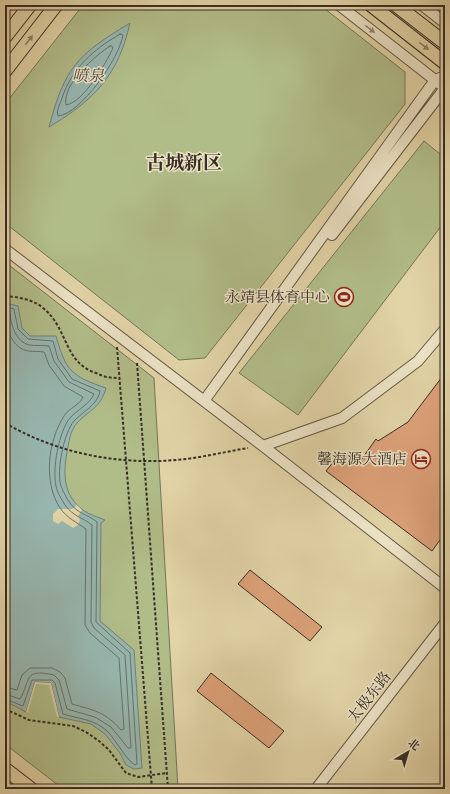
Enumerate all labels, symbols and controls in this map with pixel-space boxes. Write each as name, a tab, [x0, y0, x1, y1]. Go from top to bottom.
one-way arrow	[365, 25, 376, 33]
one-way arrow	[25, 34, 33, 45]
one-way arrow	[418, 42, 429, 51]
water label: 喷泉	[72, 66, 105, 86]
district label: 古城新区	[146, 152, 222, 175]
sports icon: 永靖县体育中心	[333, 286, 355, 308]
place label: 永靖县体育中心	[225, 288, 330, 307]
hotel icon: 馨海源大酒店	[410, 448, 432, 470]
place label: 馨海源大酒店	[317, 450, 407, 469]
street label: 太极东路	[343, 668, 395, 727]
north arrow	[388, 732, 428, 772]
text: 北	[405, 736, 422, 754]

